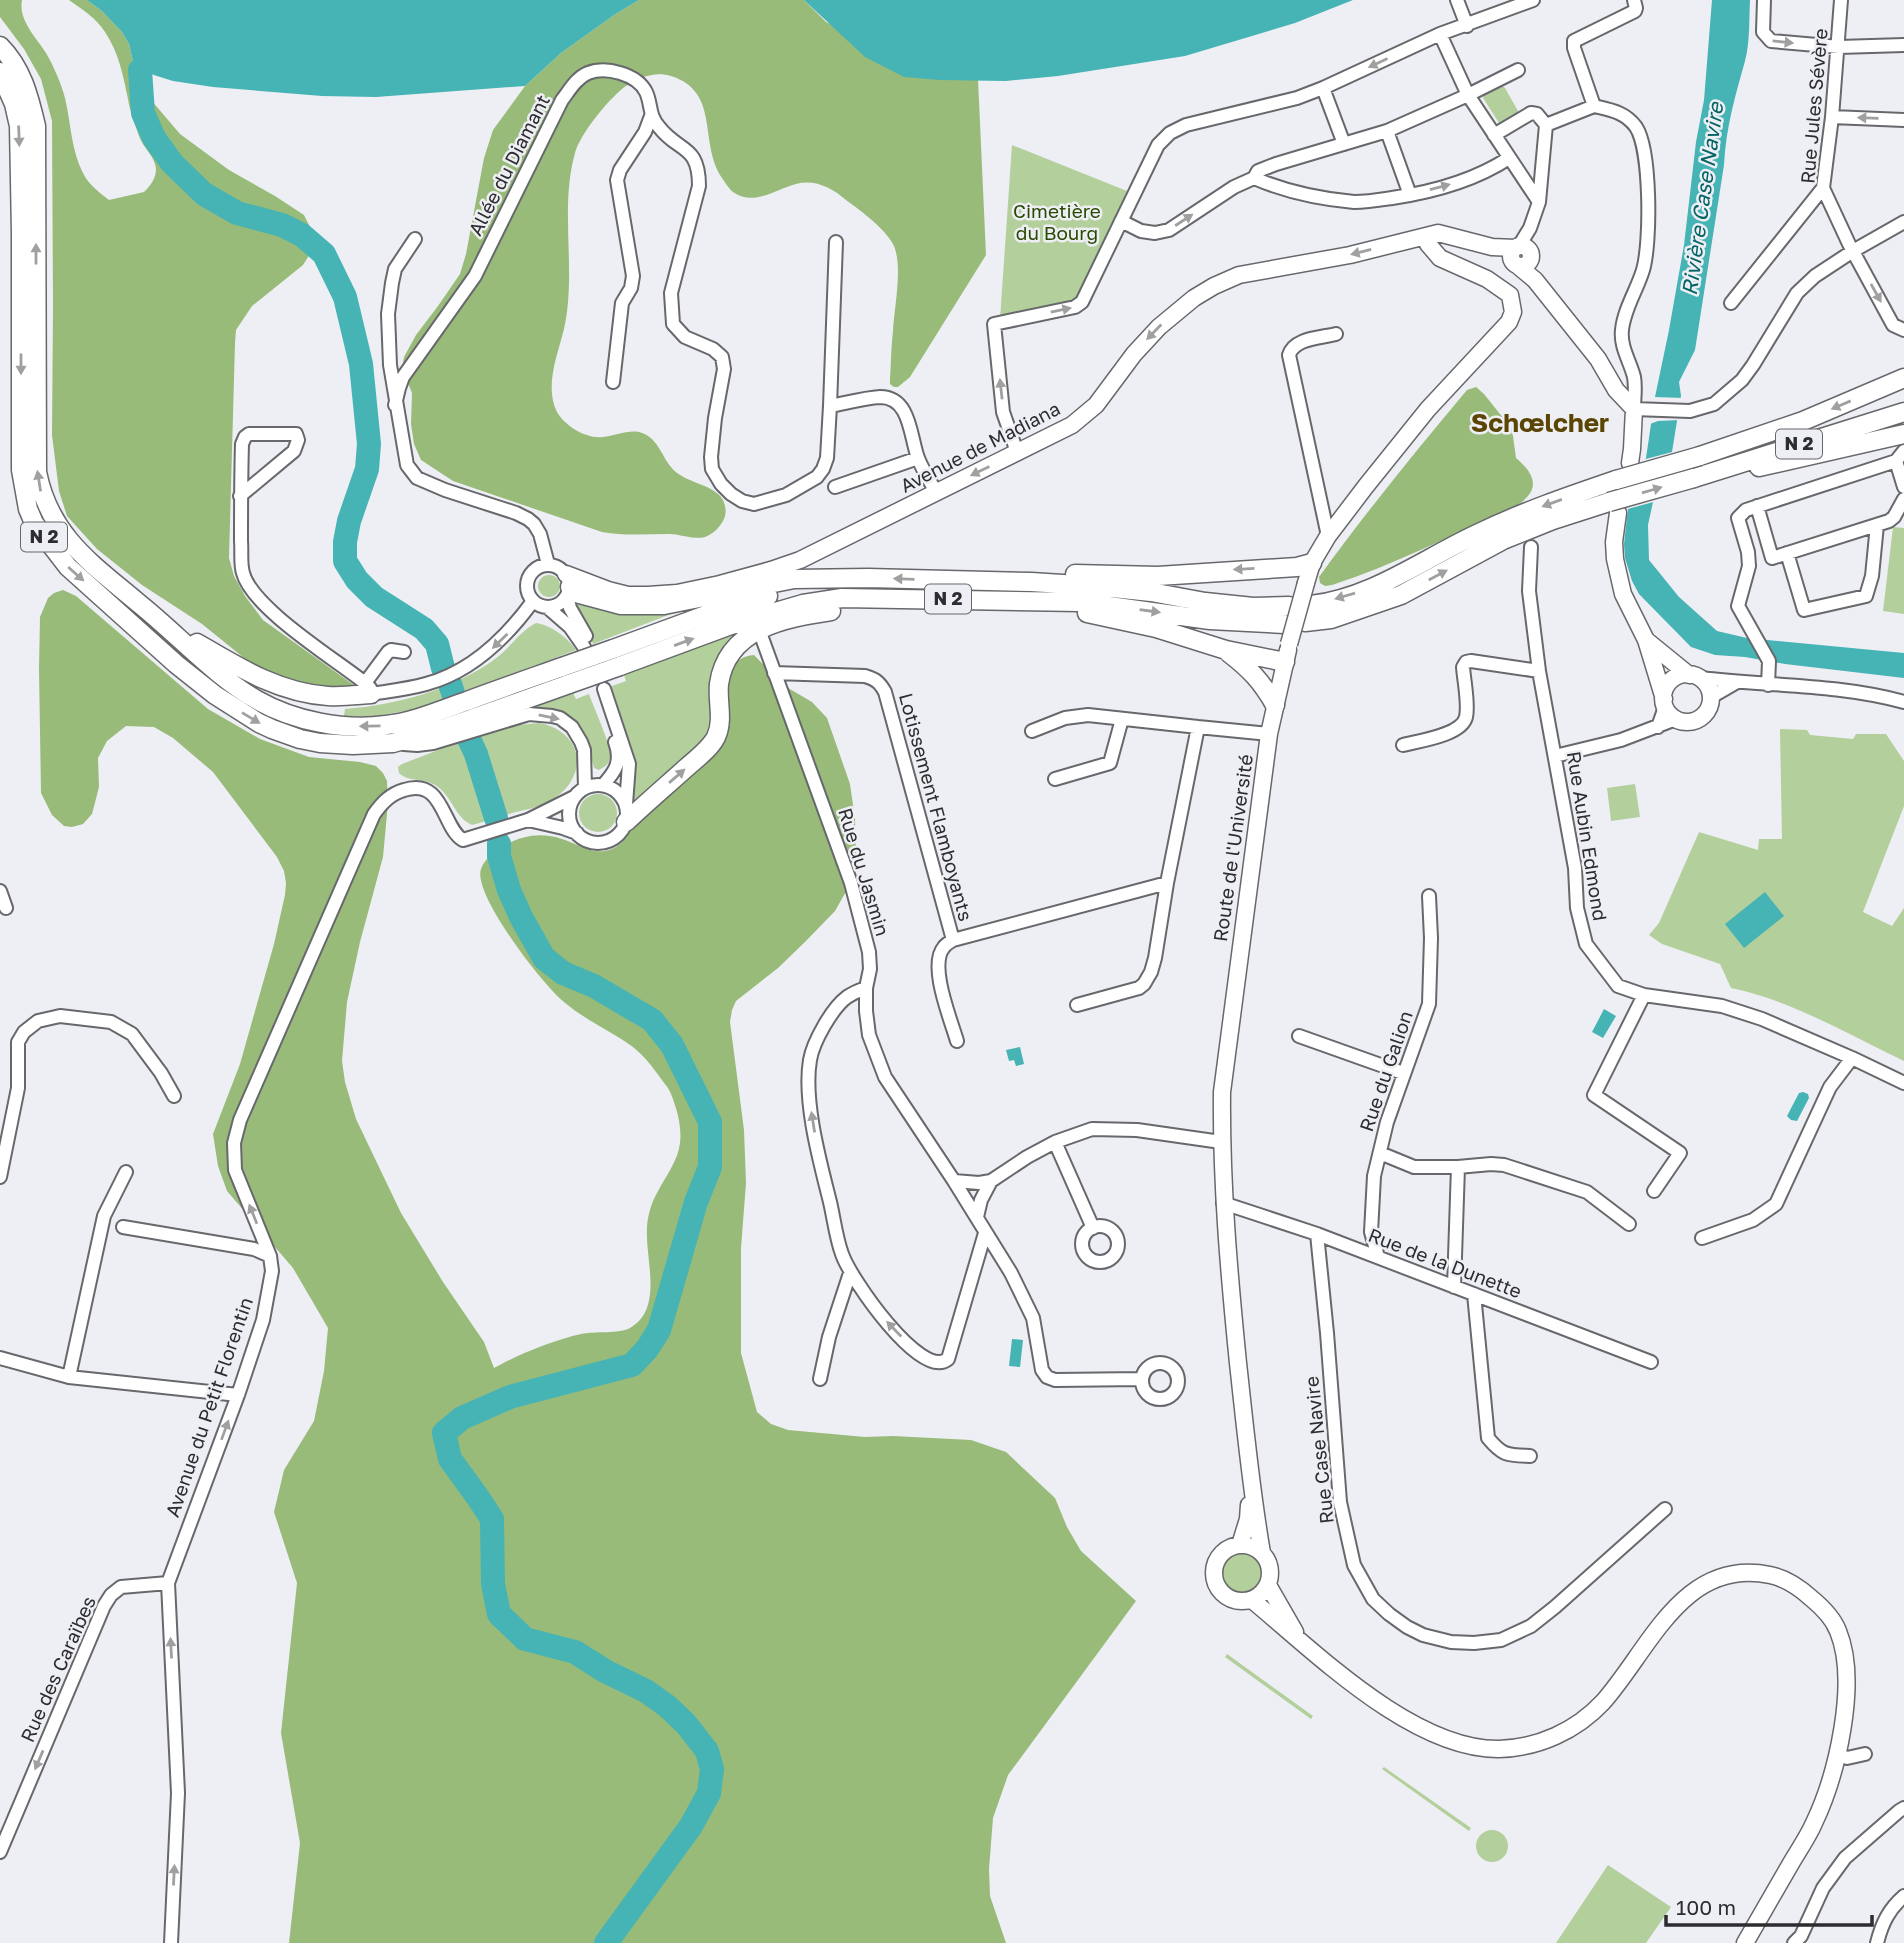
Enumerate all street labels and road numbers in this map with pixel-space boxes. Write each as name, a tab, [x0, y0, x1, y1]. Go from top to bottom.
street label: Rue Jules Sévère	[1795, 27, 1832, 185]
street label: Allée du Diamant	[463, 91, 554, 239]
street label: Avenue de Madiana	[896, 396, 1064, 497]
road number: N 2	[1776, 430, 1822, 458]
road number: N 2	[21, 522, 67, 552]
road number: N 2	[925, 584, 971, 614]
street label: Lotissement Flamboyants	[895, 690, 978, 923]
street label: Rue Aubin Edmond	[1563, 749, 1612, 922]
street label: Route de l'Université	[1208, 753, 1257, 943]
street label: Rue du Jasmin	[834, 805, 895, 939]
street label: Rue du Galion	[1354, 1007, 1417, 1134]
street label: Rue de la Dunette	[1365, 1223, 1525, 1302]
street label: Avenue du Petit Florentin	[160, 1294, 257, 1520]
street label: Rue Case Navire	[1299, 1375, 1338, 1525]
street label: Rue des Caraïbes	[15, 1592, 100, 1745]

